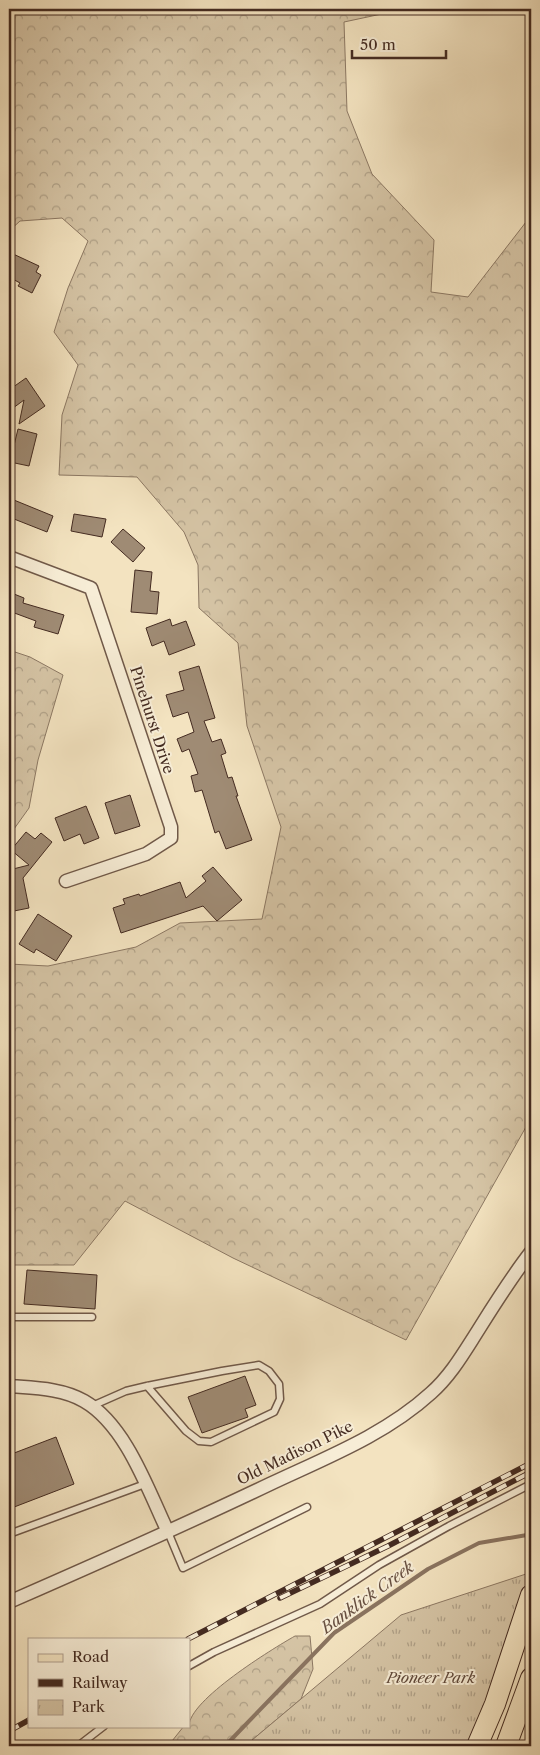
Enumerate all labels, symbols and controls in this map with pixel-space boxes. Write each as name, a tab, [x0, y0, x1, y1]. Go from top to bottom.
scale bar	[352, 28, 446, 60]
text: 50 m	[360, 35, 396, 54]
street label: Pinehurst Drive	[126, 664, 179, 776]
street label: Old Madison Pike	[234, 1416, 356, 1489]
water label: Banklick Creek	[315, 1556, 418, 1639]
legend	[28, 1638, 190, 1728]
text: Road	[72, 1647, 109, 1666]
park label: Pioneer Park	[386, 1668, 476, 1687]
text: Railway	[72, 1673, 128, 1692]
text: Park	[72, 1697, 106, 1716]

